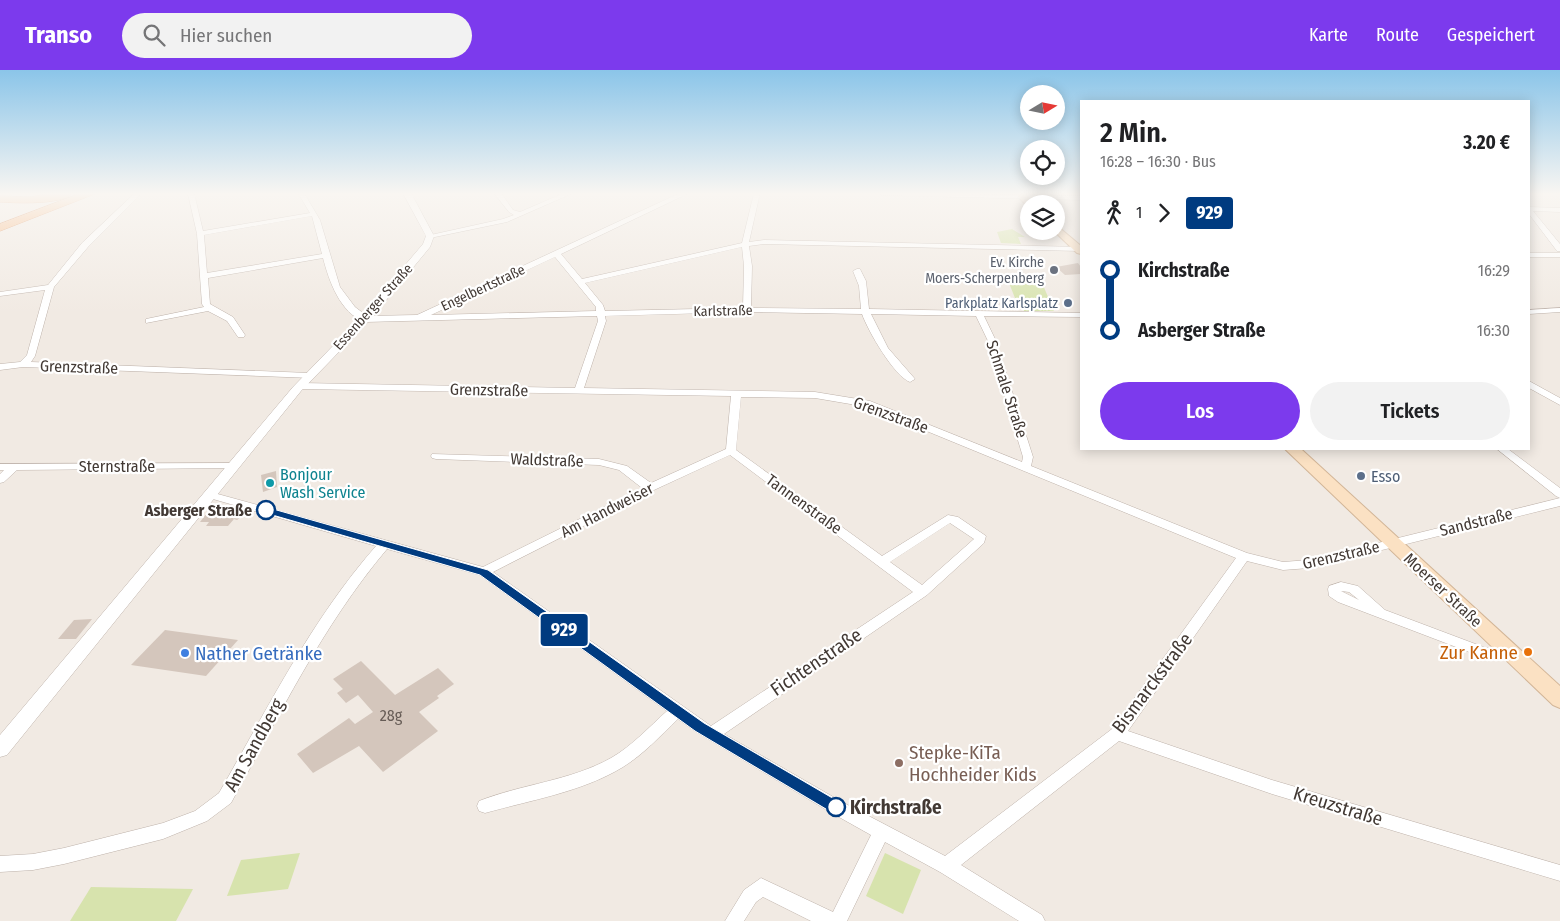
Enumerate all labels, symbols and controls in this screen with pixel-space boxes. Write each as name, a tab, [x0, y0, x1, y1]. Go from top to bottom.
search box	[122, 13, 472, 58]
text: Transo	[25, 21, 92, 49]
icon: search	[140, 21, 168, 49]
text: Hier suchen	[180, 24, 272, 47]
text: Karte	[1309, 24, 1348, 46]
text: Route	[1376, 24, 1419, 46]
text: Gespeichert	[1447, 24, 1535, 46]
north arrow	[1020, 85, 1065, 130]
map controls	[1020, 85, 1065, 240]
text: 2 Min.	[1100, 116, 1167, 149]
text: 3.20 €	[1463, 131, 1510, 154]
button: locate	[1020, 140, 1065, 185]
text: 16:28 – 16:30 · Bus	[1100, 152, 1216, 171]
button: layers	[1020, 195, 1065, 240]
icon: walk	[1100, 199, 1128, 227]
icon: forward	[1150, 199, 1178, 227]
text: 929	[1196, 202, 1223, 224]
text: 1	[1136, 203, 1142, 222]
place label: Ev. Kirche Moers-Scherpenberg	[925, 254, 1044, 287]
text: Kirchstraße	[1138, 259, 1230, 282]
street label: Essenberger Straße	[330, 260, 416, 354]
street label: Engelbertstraße	[438, 261, 528, 315]
text: 16:29	[1478, 261, 1510, 280]
marker: Ev. Kirche Moers-Scherpenberg	[1048, 264, 1060, 276]
place label: Parkplatz Karlsplatz	[945, 295, 1058, 312]
marker: Parkplatz Karlsplatz	[1062, 297, 1074, 309]
street label: Karlstraße	[693, 302, 753, 320]
text: Asberger Straße	[1138, 319, 1265, 342]
text: 16:30	[1477, 321, 1510, 340]
street label: Schmale Straße	[982, 338, 1032, 440]
street label: Grenzstraße	[40, 356, 119, 378]
street label: Grenzstraße	[450, 380, 528, 400]
button: Los	[1100, 382, 1300, 440]
button: Tickets	[1310, 382, 1510, 440]
street label: Grenzstraße	[851, 393, 931, 437]
street label: Waldstraße	[510, 449, 584, 471]
street label: Sternstraße	[79, 457, 155, 476]
place label: Bonjour Wash Service	[280, 465, 365, 502]
place label: Esso	[1371, 467, 1400, 486]
street label: Tannenstraße	[762, 470, 846, 538]
marker: Esso	[1355, 470, 1367, 482]
marker: Bonjour Wash Service	[264, 477, 276, 489]
street label: Am Handweiser	[557, 478, 657, 542]
marker: Asberger Straße	[256, 500, 276, 520]
place label: Asberger Straße	[144, 501, 252, 520]
street label: Sandstraße	[1438, 504, 1514, 540]
street label: Grenzstraße	[1301, 537, 1381, 573]
street label: Moerser Straße	[1400, 549, 1486, 631]
line badge: 929	[535, 614, 593, 646]
text: 929	[551, 619, 577, 641]
street label: Fichtenstraße	[766, 623, 866, 701]
street label: Bismarckstraße	[1107, 628, 1197, 738]
place label: Zur Kanne	[1440, 641, 1518, 664]
place label: Nather Getränke	[195, 642, 322, 665]
marker: Zur Kanne	[1522, 646, 1534, 658]
marker: Nather Getränke	[179, 647, 191, 659]
street label: Am Sandberg	[219, 694, 289, 796]
house number: 28g	[380, 706, 403, 725]
place label: Stepke-KiTa Hochheider Kids	[909, 741, 1037, 786]
marker: Stepke-KiTa Hochheider Kids	[893, 757, 905, 769]
street label: Kreuzstraße	[1291, 782, 1385, 830]
place label: Kirchstraße	[850, 796, 942, 819]
marker: Kirchstraße	[826, 797, 846, 817]

